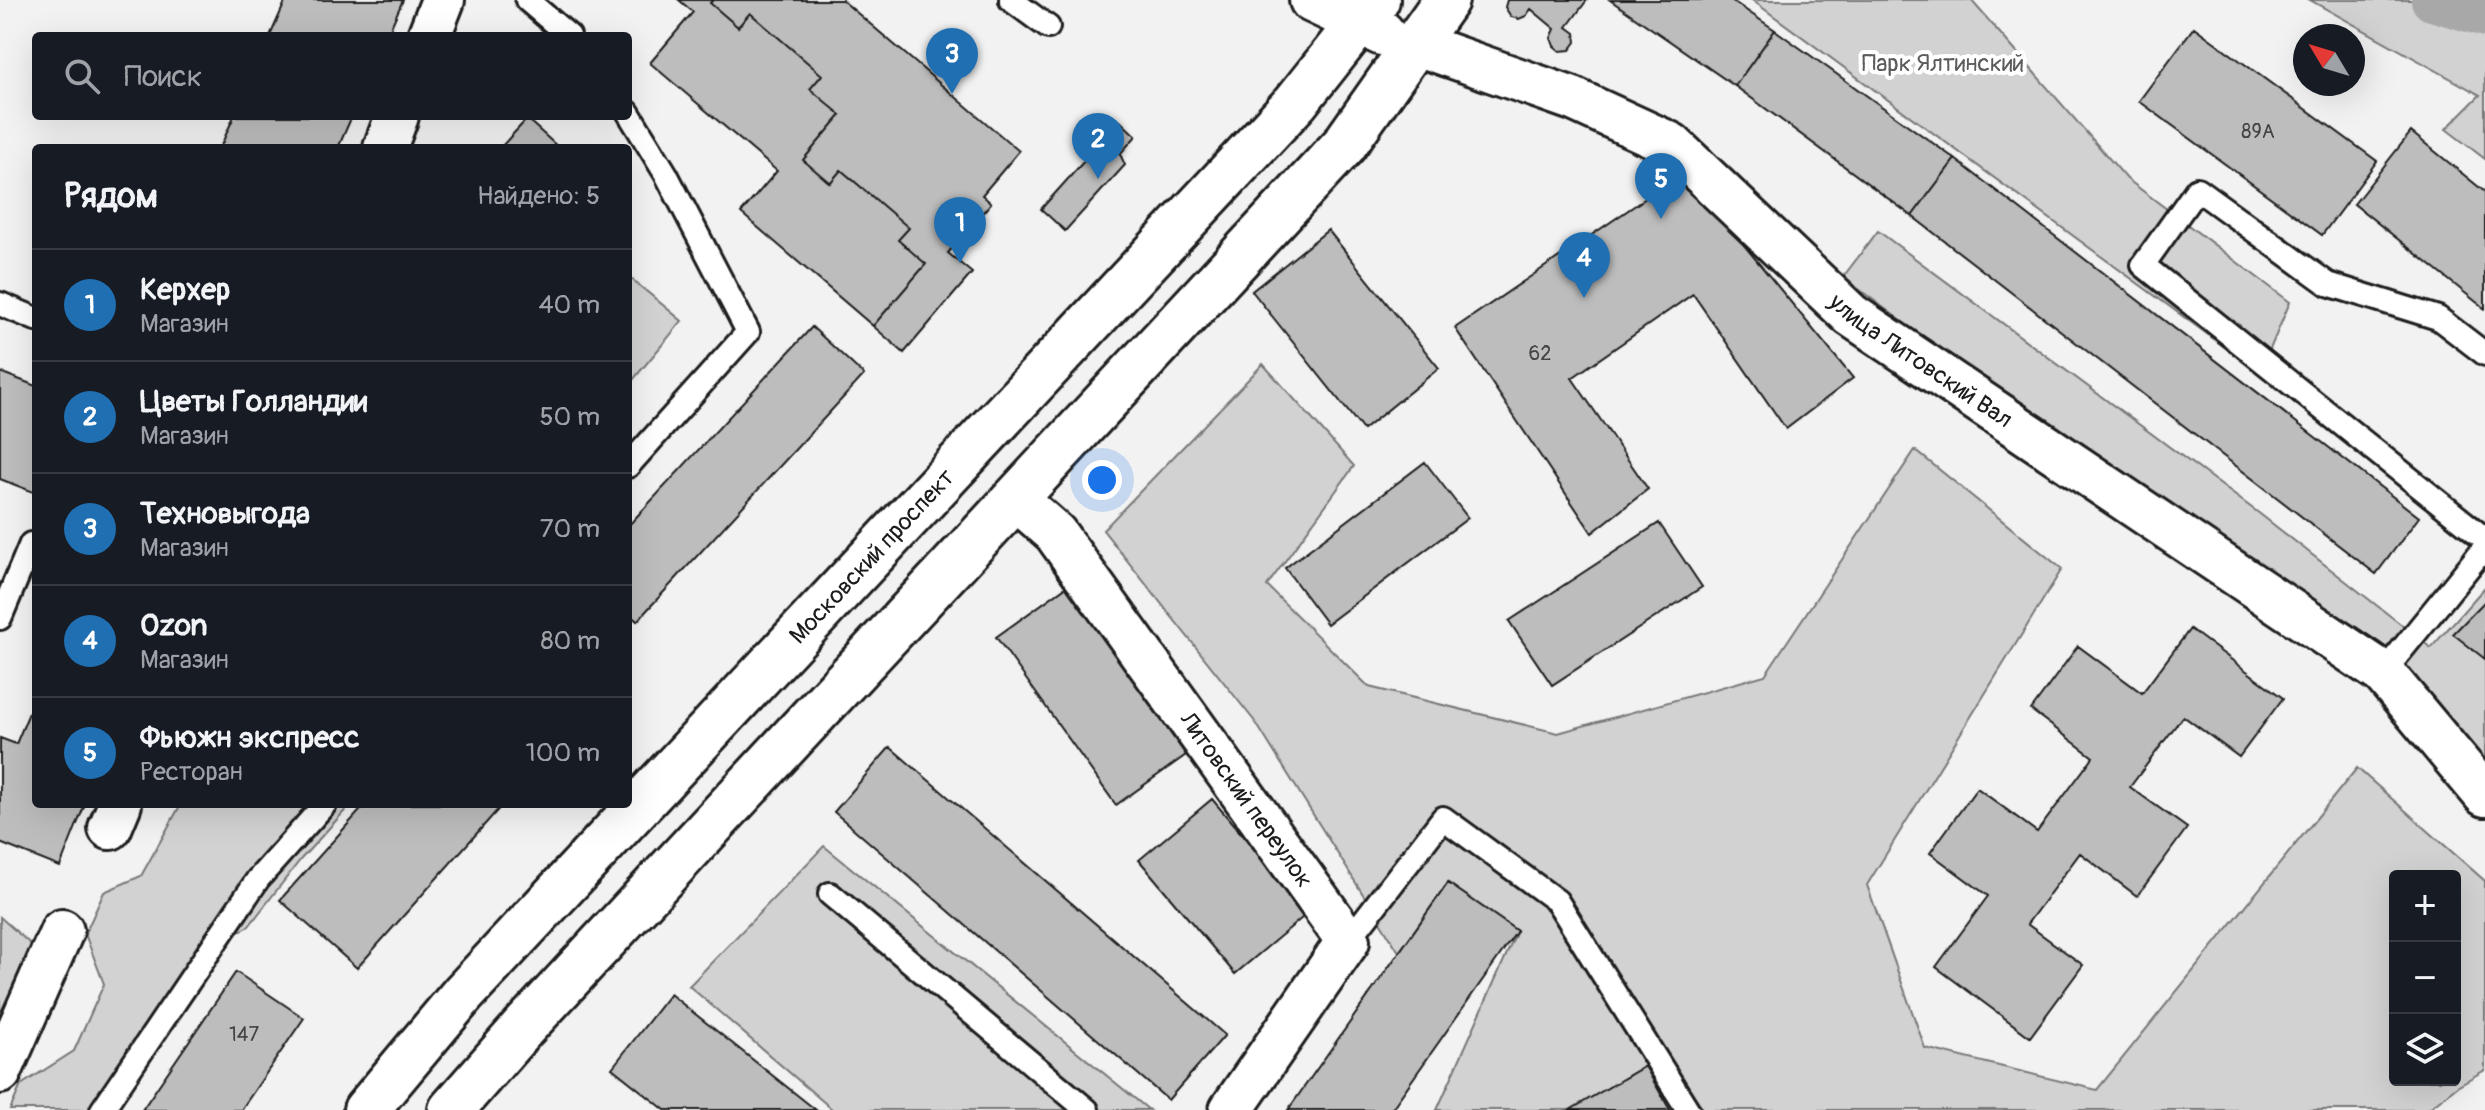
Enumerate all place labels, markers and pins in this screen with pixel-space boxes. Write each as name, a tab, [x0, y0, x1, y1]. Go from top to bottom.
pin: 3	[926, 28, 978, 94]
pin: 2	[1072, 113, 1124, 179]
pin: 5	[1635, 153, 1687, 219]
pin: 1	[934, 197, 986, 263]
pin: 4	[1558, 232, 1610, 298]

